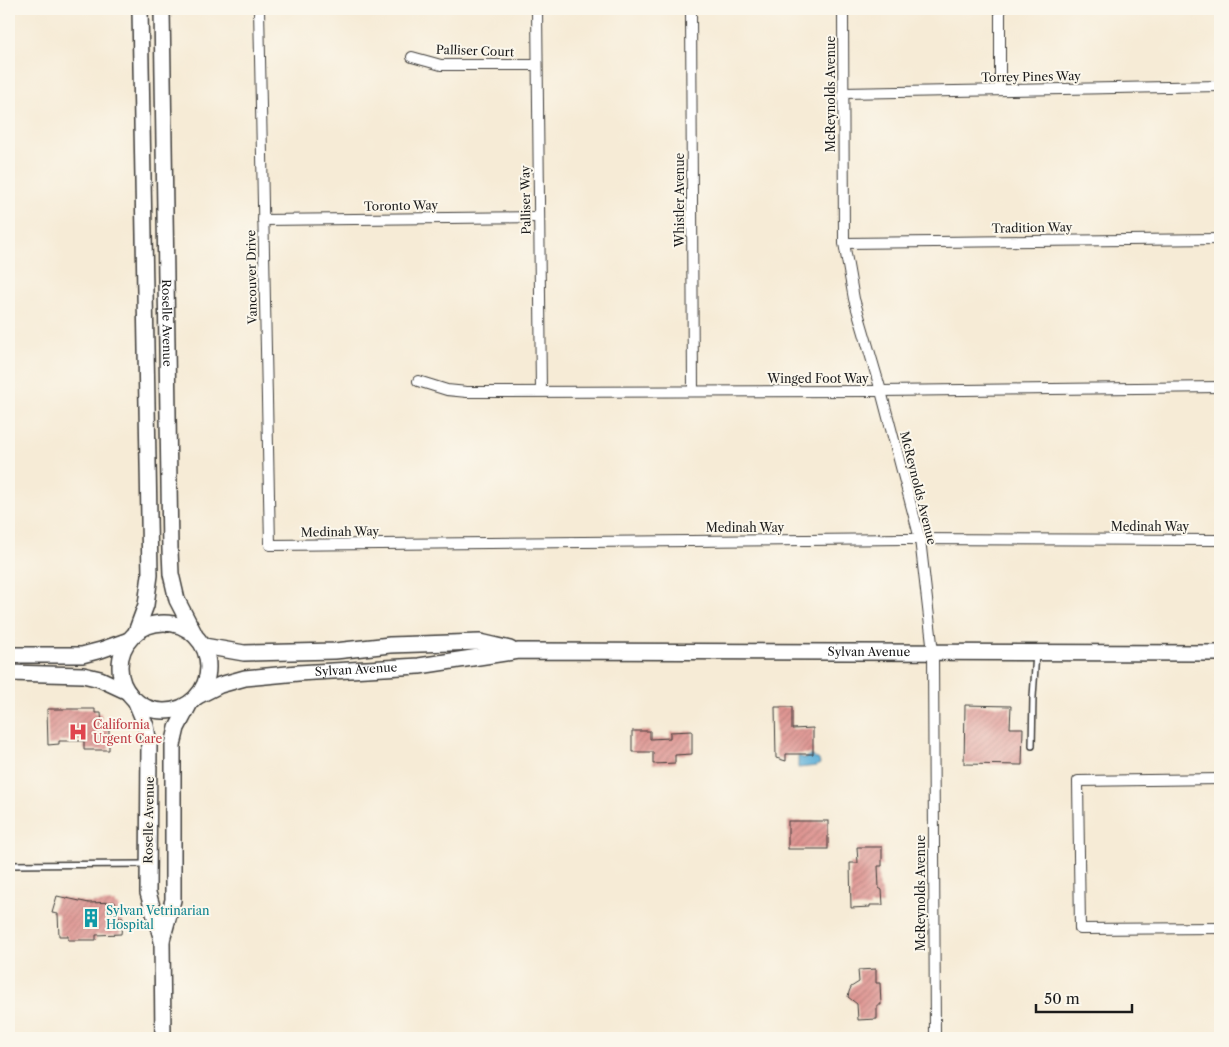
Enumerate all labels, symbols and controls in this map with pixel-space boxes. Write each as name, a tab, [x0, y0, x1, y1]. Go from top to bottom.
street label: McReynolds Avenue	[823, 36, 838, 152]
street label: Palliser Court	[436, 42, 515, 59]
street label: Torrey Pines Way	[981, 68, 1081, 85]
street label: Whistler Avenue	[672, 152, 687, 248]
street label: Palliser Way	[517, 165, 534, 235]
street label: Toronto Way	[364, 197, 438, 214]
street label: Tradition Way	[991, 219, 1073, 236]
street label: Vancouver Drive	[243, 229, 260, 325]
street label: Roselle Avenue	[159, 279, 175, 367]
street label: Winged Foot Way	[766, 371, 869, 386]
street label: McReynolds Avenue	[897, 430, 940, 546]
street label: Medinah Way	[1111, 519, 1190, 534]
street label: Medinah Way	[706, 520, 785, 535]
street label: Medinah Way	[301, 523, 380, 540]
street label: Sylvan Avenue	[828, 644, 910, 659]
street label: Sylvan Avenue	[314, 659, 398, 679]
place label: California Urgent Care	[93, 717, 162, 746]
hospital icon: California Urgent Care	[67, 721, 89, 743]
street label: Roselle Avenue	[140, 776, 157, 864]
street label: McReynolds Avenue	[913, 835, 928, 951]
place label: Sylvan Vetrinarian Hospital	[106, 903, 210, 932]
building icon: Sylvan Vetrinarian Hospital	[80, 907, 102, 929]
scale bar	[1036, 982, 1133, 1014]
text: 50 m	[1044, 989, 1080, 1008]

